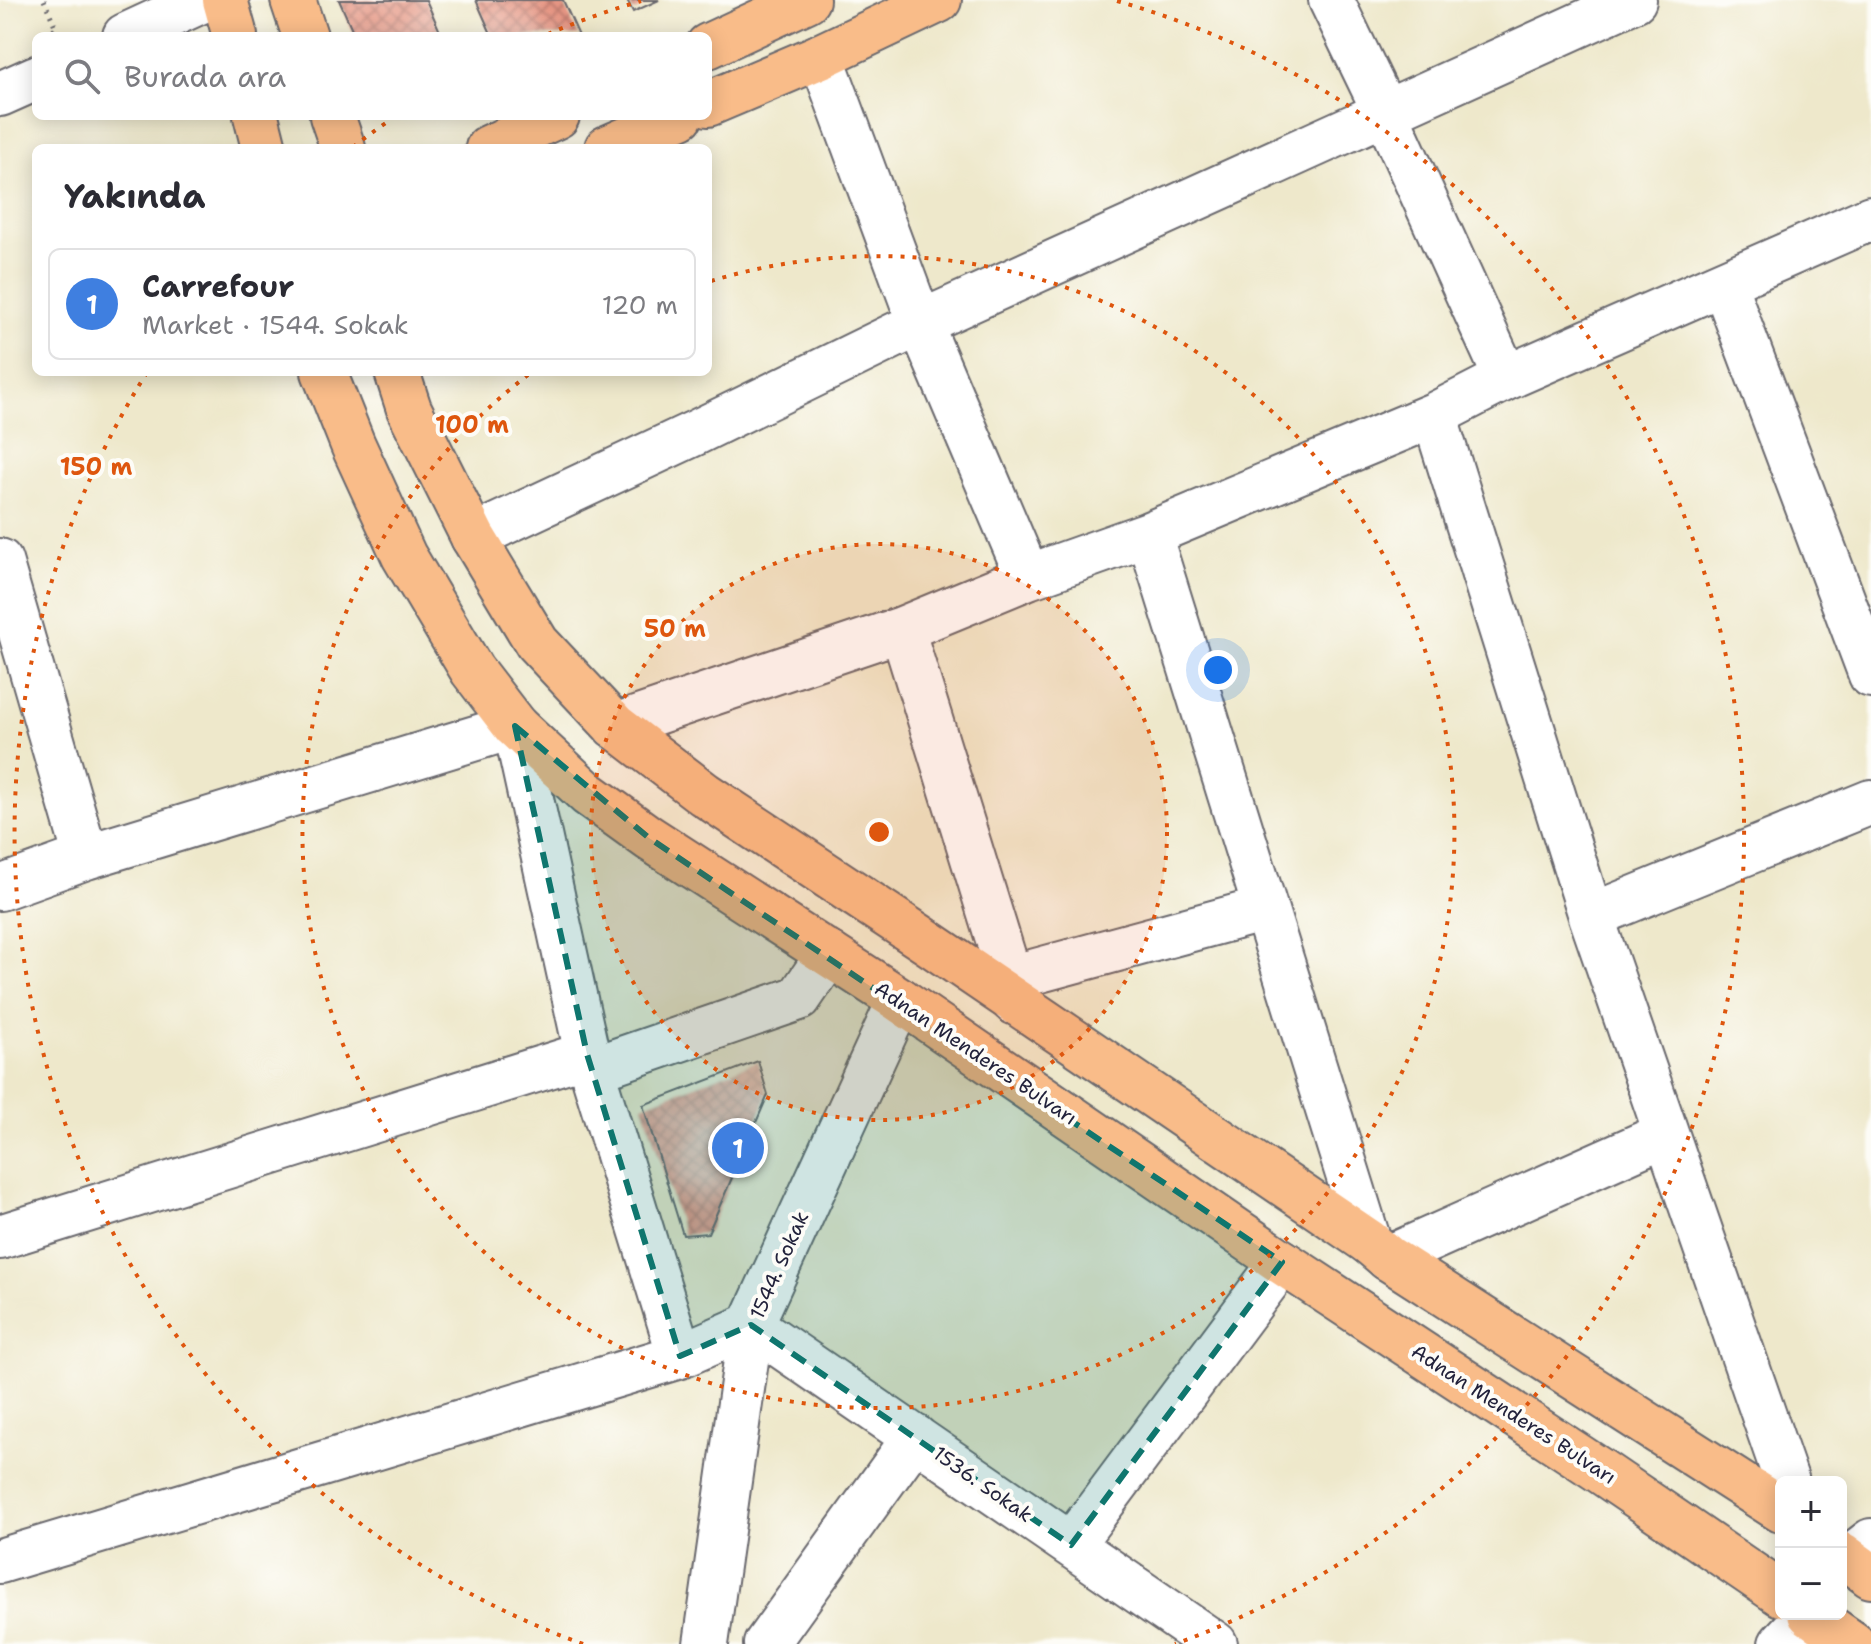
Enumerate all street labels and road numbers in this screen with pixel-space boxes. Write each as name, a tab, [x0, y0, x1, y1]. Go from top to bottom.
street label: Adnan Menderes Bulvarı	[870, 975, 1082, 1131]
street label: 1544. Sokak	[744, 1207, 814, 1323]
street label: Adnan Menderes Bulvarı	[1407, 1338, 1621, 1490]
street label: 1536. Sokak	[928, 1440, 1038, 1528]

